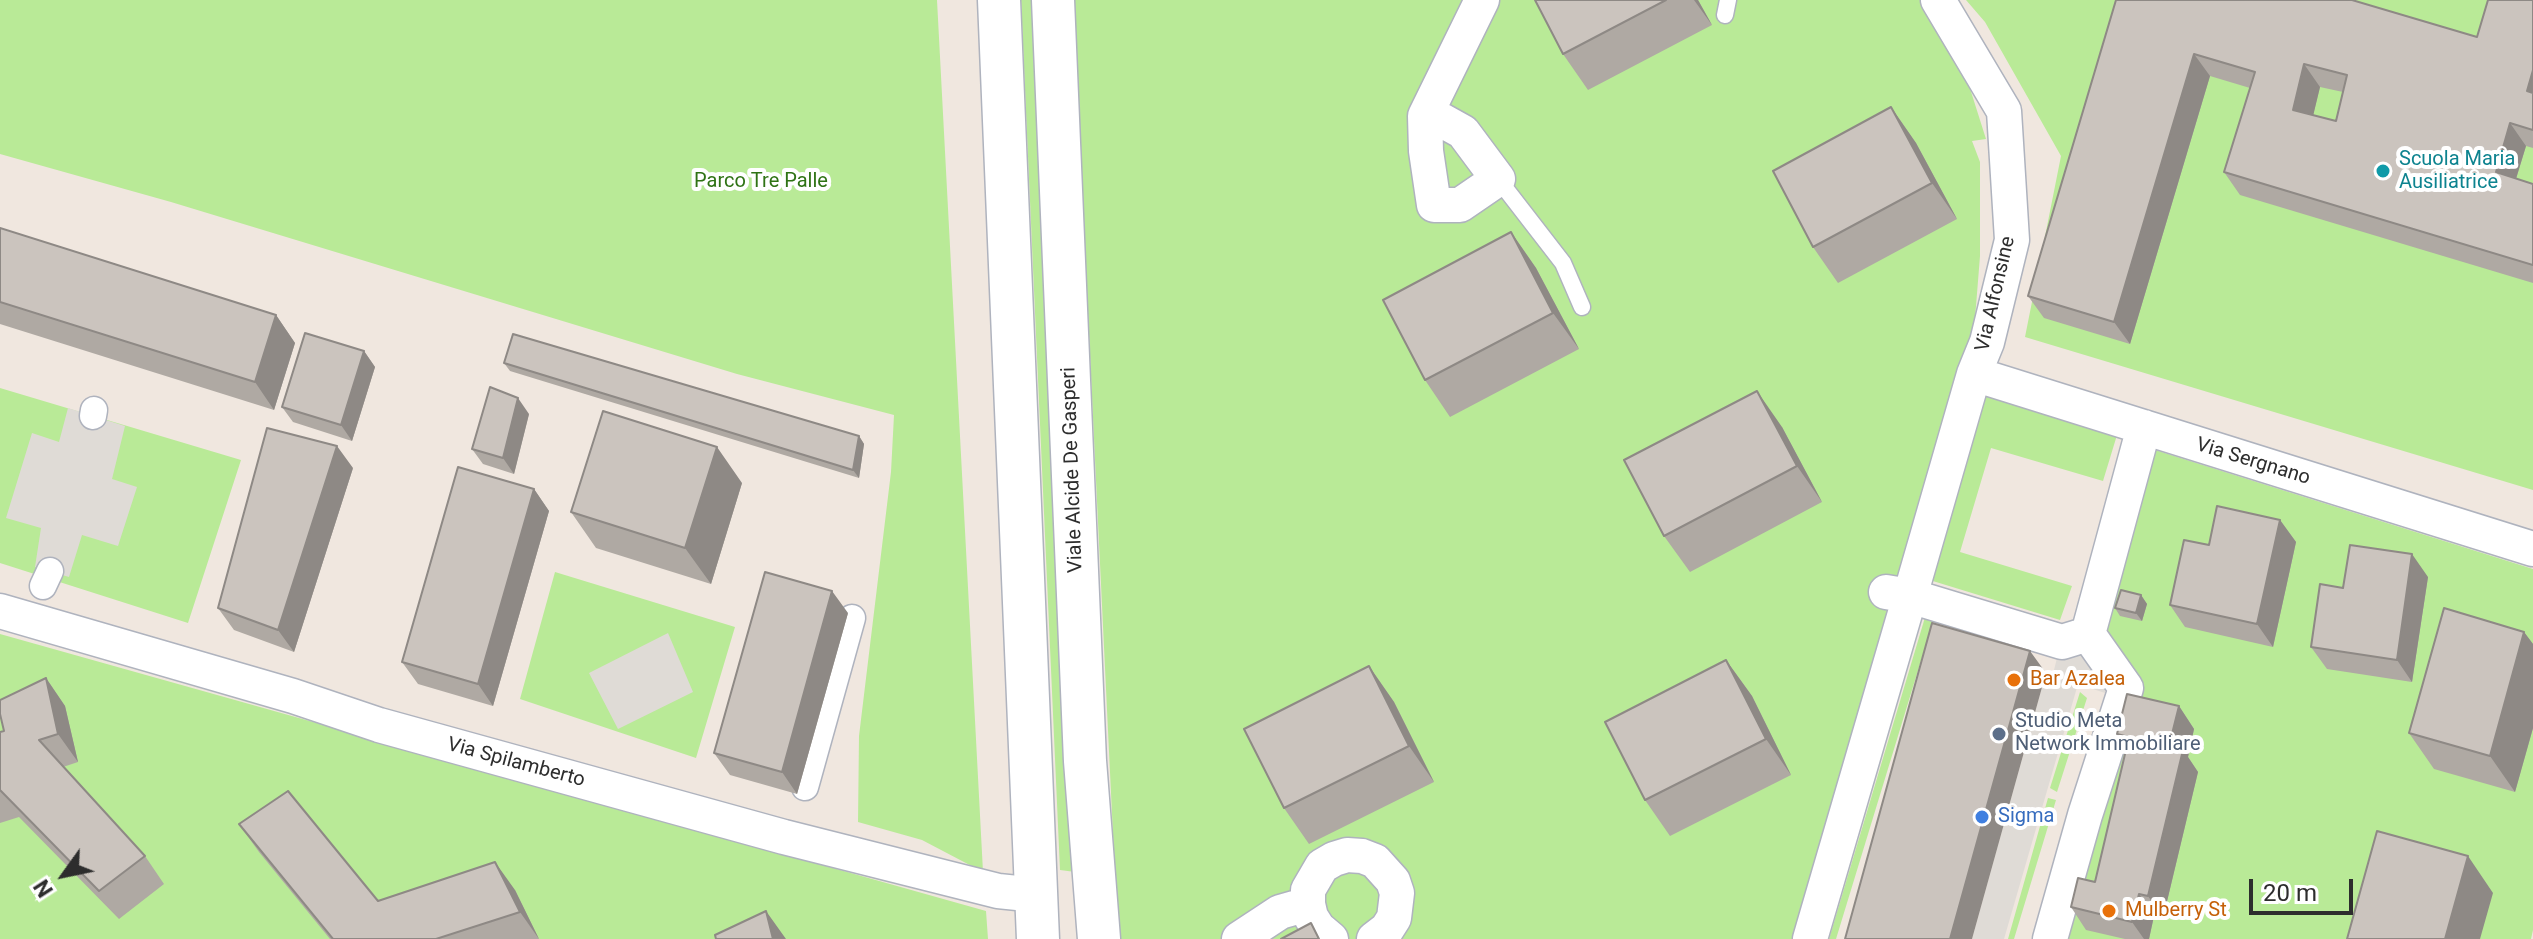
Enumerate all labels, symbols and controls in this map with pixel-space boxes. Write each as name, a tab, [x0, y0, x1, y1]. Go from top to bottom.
place label: Scuola Maria Ausiliatrice	[2399, 148, 2515, 195]
marker: Scuola Maria Ausiliatrice	[2374, 162, 2392, 180]
park label: Parco Tre Palle	[694, 170, 828, 194]
street label: Via Alfonsine	[1971, 234, 2021, 354]
street label: Viale Alcide De Gasperi	[1057, 367, 1089, 573]
street label: Via Sergnano	[2193, 433, 2313, 491]
place label: Bar Azalea	[2030, 668, 2125, 692]
marker: Bar Azalea	[2005, 671, 2023, 689]
place label: Studio Meta Network Immobiliare	[2015, 710, 2201, 757]
marker: Studio Meta Network Immobiliare	[1990, 725, 2008, 743]
street label: Via Spilamberto	[445, 733, 587, 793]
place label: Sigma	[1998, 805, 2054, 829]
marker: Sigma	[1973, 808, 1991, 826]
north arrow	[24, 835, 104, 915]
scale bar	[2253, 863, 2357, 913]
text: N	[29, 875, 58, 902]
text: 20 m	[2263, 879, 2317, 907]
place label: Mulberry St	[2125, 899, 2227, 923]
marker: Mulberry St	[2100, 902, 2118, 920]

